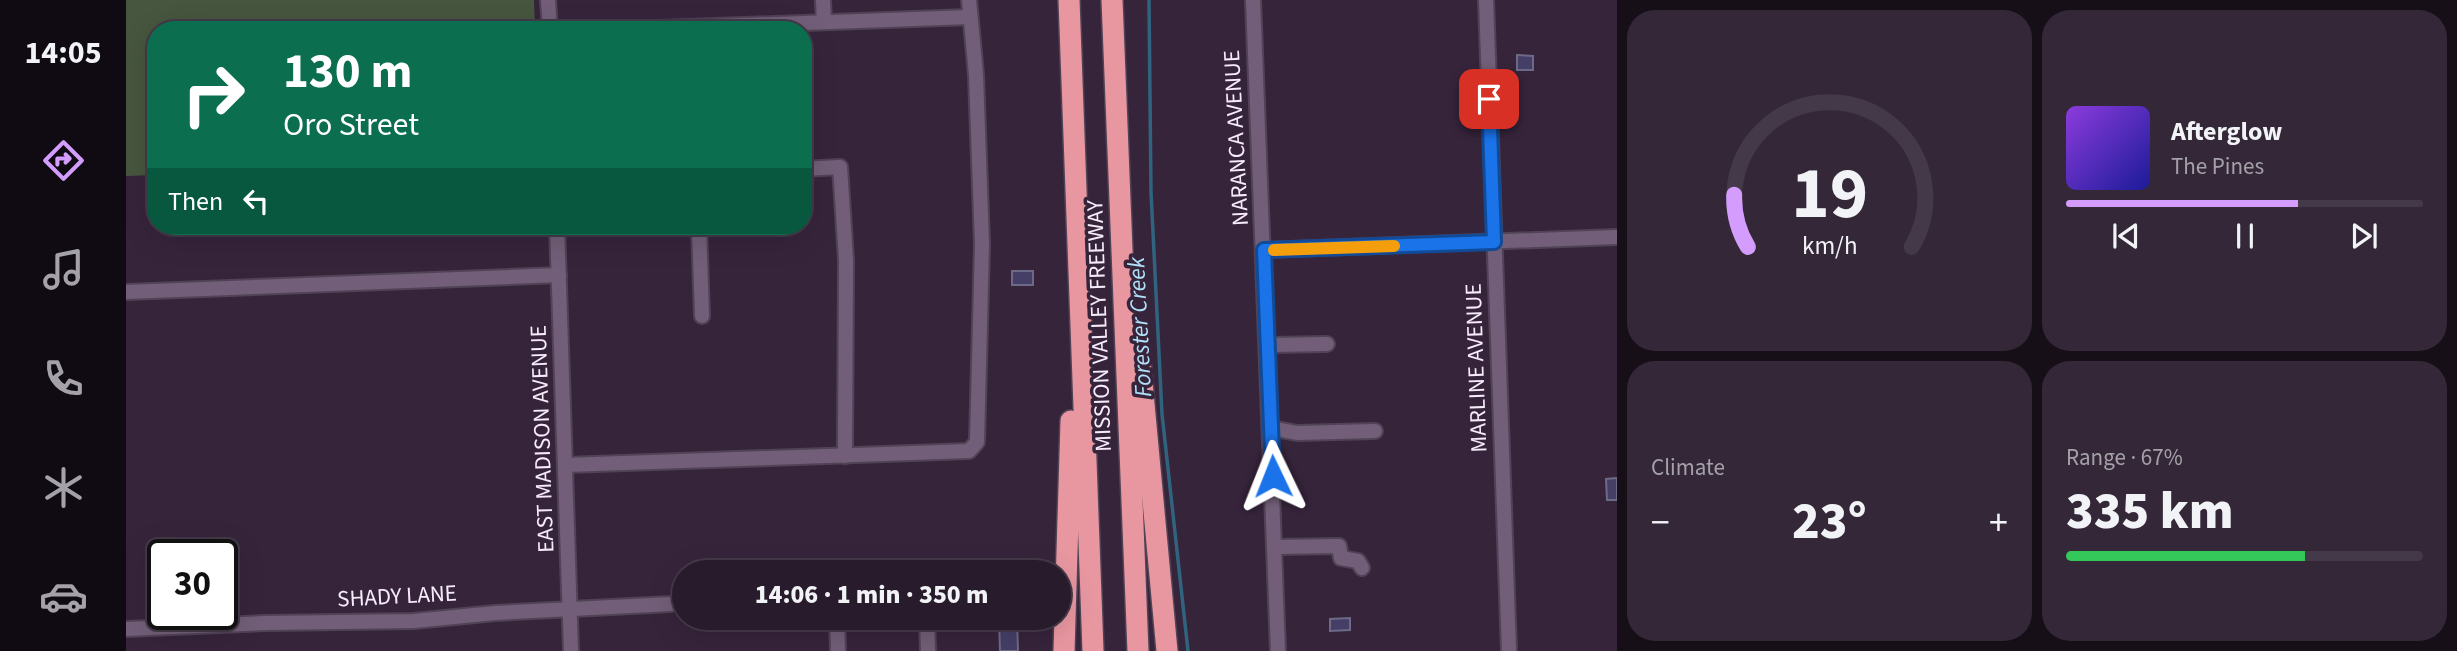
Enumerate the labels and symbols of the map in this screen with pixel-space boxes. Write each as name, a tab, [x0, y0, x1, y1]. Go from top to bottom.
street label: NARANCA AVENUE	[1215, 49, 1257, 227]
pin	[1459, 69, 1519, 129]
street label: MISSION VALLEY FREEWAY	[1078, 200, 1120, 452]
water label: Forester Creek	[1119, 255, 1161, 398]
street label: MARLINE AVENUE	[1457, 283, 1495, 453]
street label: EAST MADISON AVENUE	[522, 325, 562, 553]
position arrow	[1236, 439, 1310, 513]
speed limit sign: 30	[147, 539, 238, 630]
street label: SHADY LANE	[336, 576, 458, 616]

